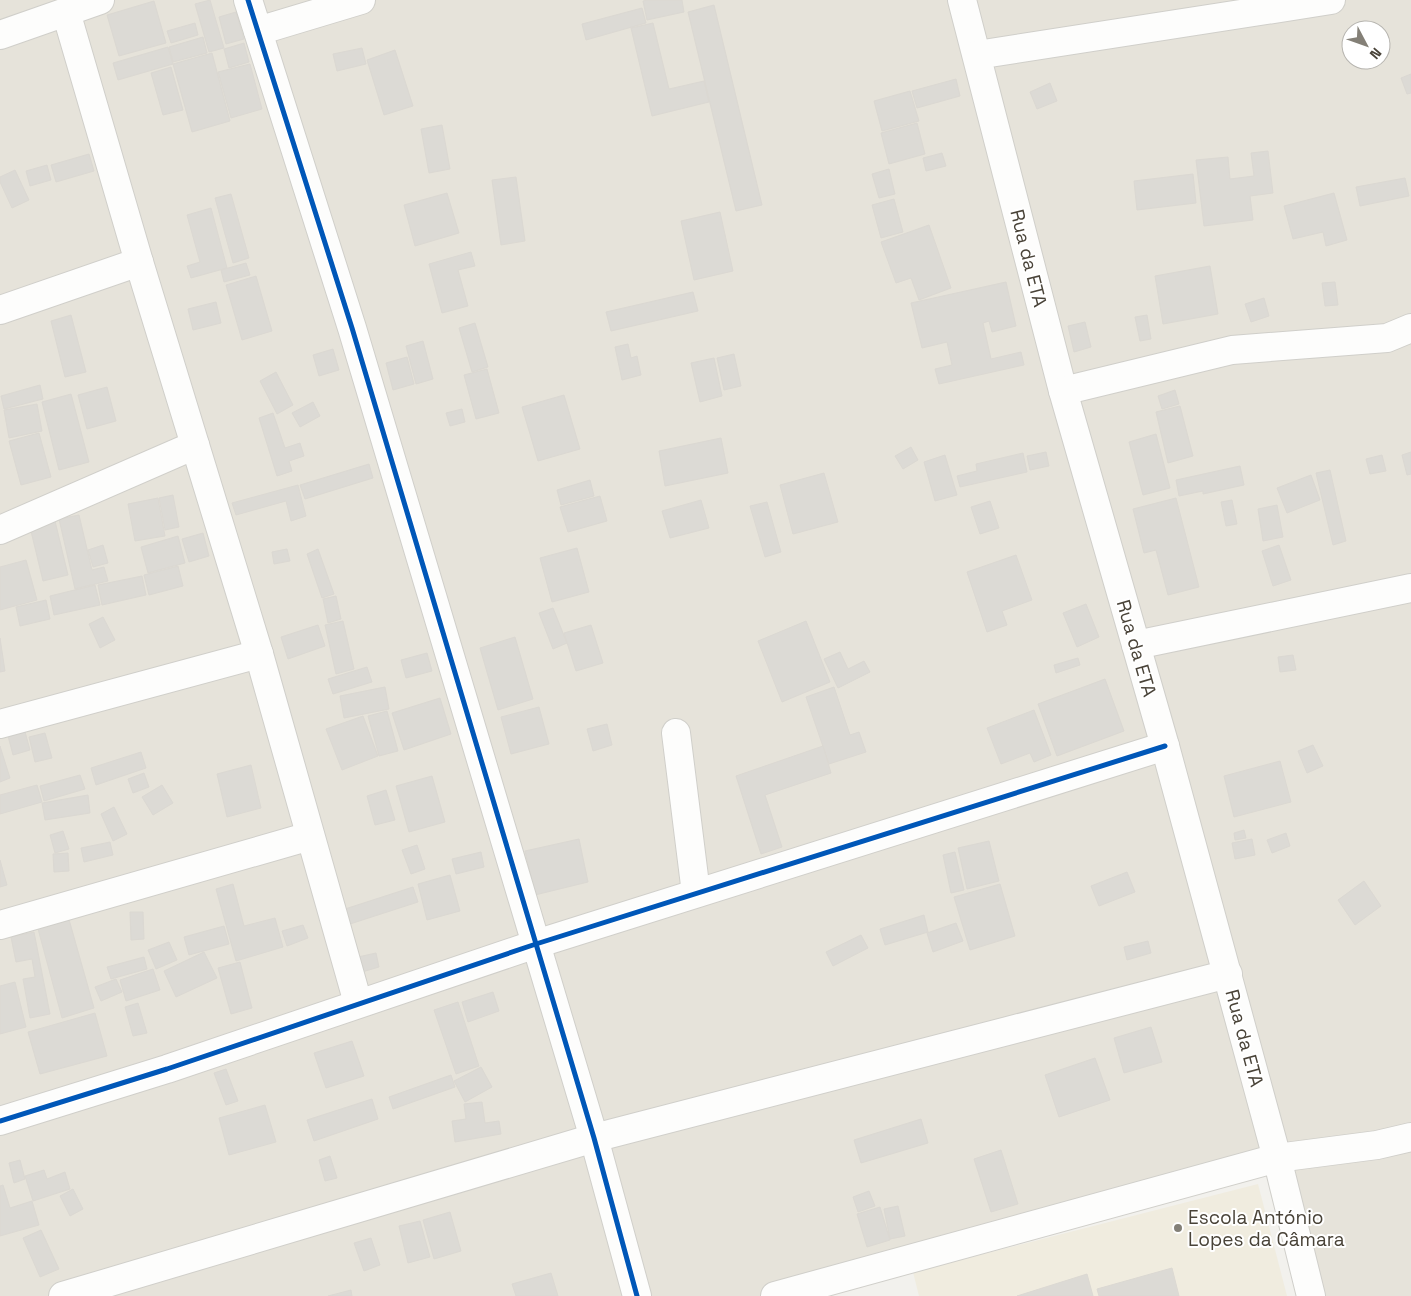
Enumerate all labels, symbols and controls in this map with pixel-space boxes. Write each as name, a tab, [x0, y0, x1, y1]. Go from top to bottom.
north arrow	[1341, 20, 1391, 70]
text: N	[1366, 44, 1386, 63]
street label: Rua da ETA	[1004, 207, 1053, 310]
street label: Rua da ETA	[1111, 597, 1162, 700]
street label: Rua da ETA	[1220, 987, 1270, 1090]
place label: Escola António Lopes da Câmara	[1188, 1205, 1345, 1252]
marker: Escola António Lopes da Câmara	[1172, 1222, 1184, 1234]

